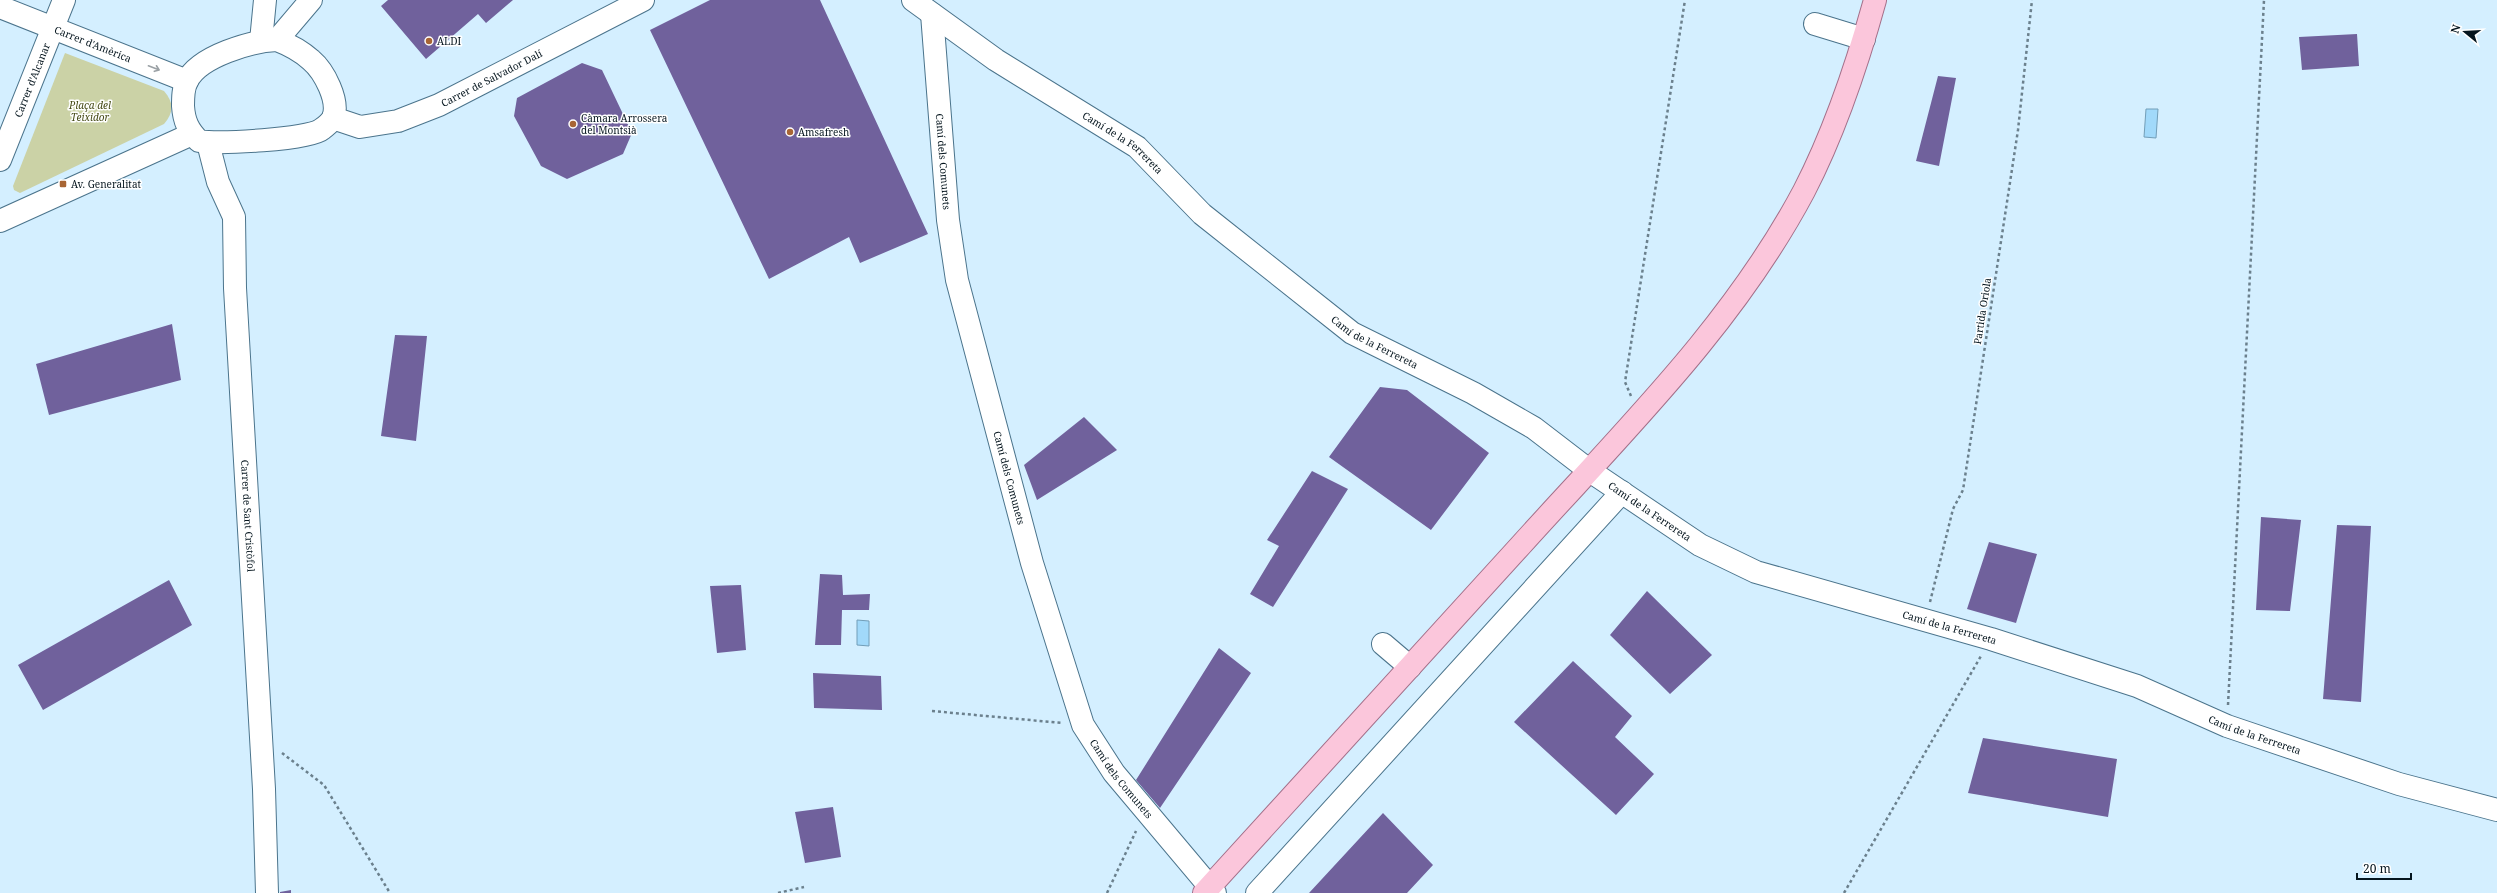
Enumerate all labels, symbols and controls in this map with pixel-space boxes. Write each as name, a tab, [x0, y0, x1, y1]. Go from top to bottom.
north arrow	[2445, 12, 2485, 52]
street label: Carrer d'Amèrica	[52, 22, 134, 65]
text: N	[2447, 22, 2464, 35]
place label: ALDI	[437, 34, 462, 48]
marker: ALDI	[424, 36, 434, 46]
street label: Carrer d'Alcanar	[11, 41, 53, 119]
street label: Carrer de Salvador Dalí	[438, 46, 545, 110]
one-way arrow	[147, 64, 159, 72]
park label: Plaça del Teixidor	[68, 98, 111, 124]
street label: Camí de la Ferrereta	[1080, 108, 1166, 177]
place label: Càmara Arrossera del Montsià	[581, 111, 668, 137]
street label: Camí dels Comunets	[933, 113, 954, 211]
marker: Càmara Arrossera del Montsià	[568, 119, 578, 129]
place label: Amsafresh	[798, 125, 850, 139]
marker: Amsafresh	[785, 127, 795, 137]
place label: Av. Generalitat	[71, 177, 142, 191]
marker: Av. Generalitat	[58, 179, 68, 189]
street label: Partida Oriola	[1970, 276, 1994, 345]
street label: Camí de la Ferrereta	[1328, 312, 1421, 372]
street label: Camí dels Comunets	[990, 430, 1029, 527]
street label: Carrer de Sant Cristòfol	[238, 459, 258, 572]
street label: Camí de la Ferrereta	[1605, 478, 1694, 544]
street label: Camí de la Ferrereta	[1901, 607, 1999, 648]
street label: Camí de la Ferrereta	[2206, 712, 2303, 758]
street label: Camí dels Comunets	[1087, 736, 1156, 822]
scale bar	[2357, 855, 2411, 881]
text: 20 m	[2363, 860, 2391, 877]

